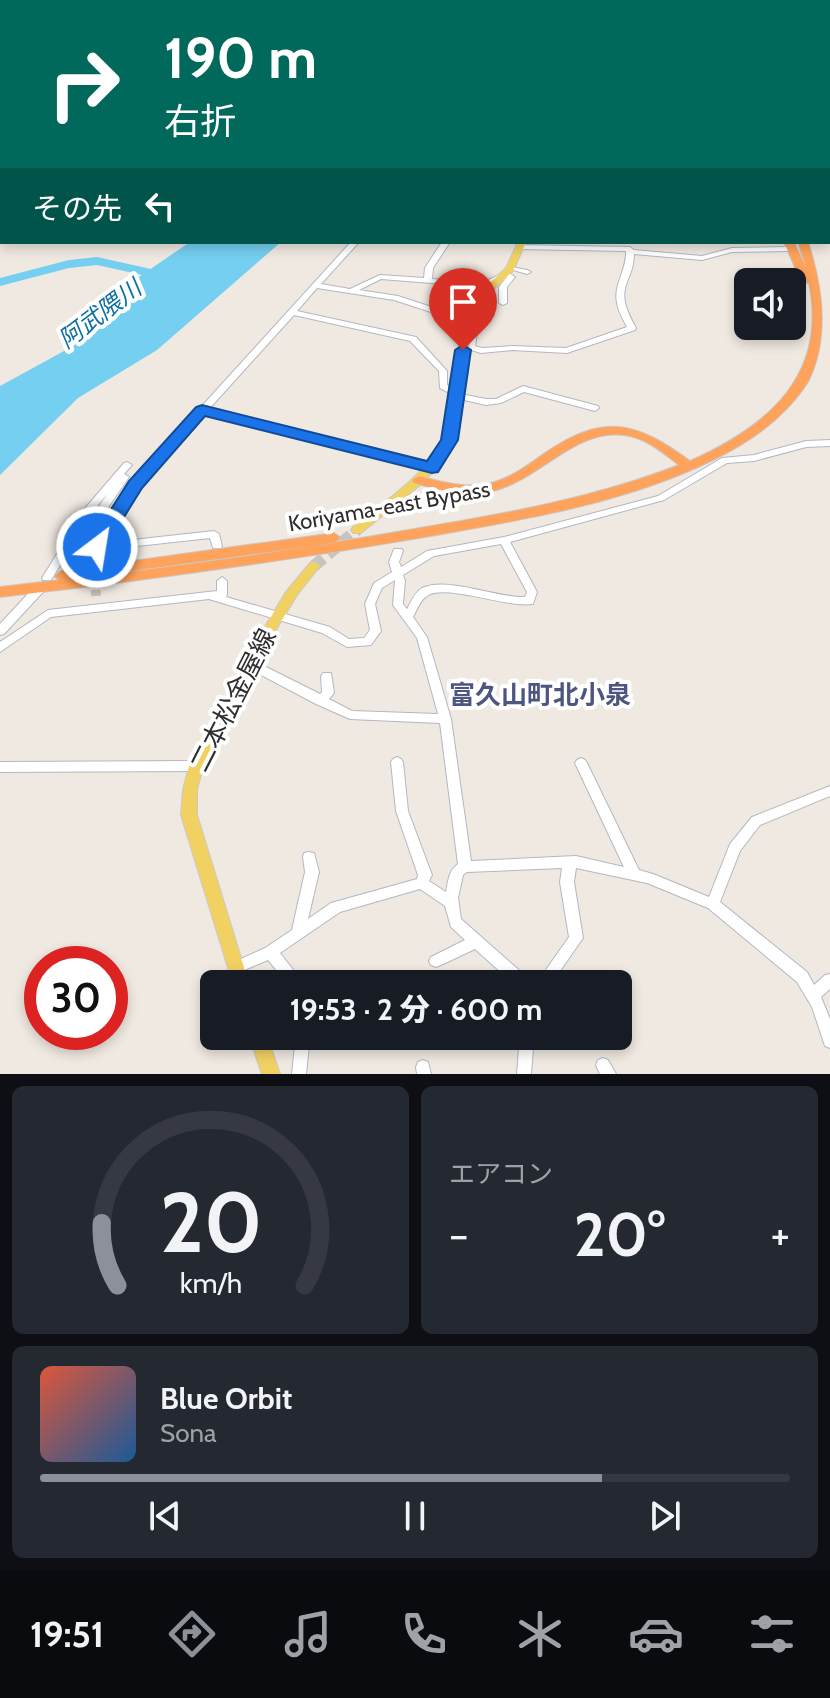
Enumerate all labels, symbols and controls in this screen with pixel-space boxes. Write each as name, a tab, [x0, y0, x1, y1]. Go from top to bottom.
text: 190 m	[164, 24, 317, 92]
icon: right	[32, 32, 136, 136]
text: 右折	[164, 99, 236, 143]
icon: left	[138, 184, 182, 228]
text: その先	[32, 190, 122, 227]
pin	[429, 268, 497, 350]
map controls	[734, 268, 806, 340]
button: sound	[734, 268, 806, 340]
water label: 阿武隈川	[53, 271, 149, 354]
icon: arrive	[441, 280, 485, 324]
street label: Koriyama-east Bypass	[286, 475, 492, 538]
position arrow	[55, 505, 139, 589]
street label: 二本松金屋線	[183, 623, 283, 777]
district label: 富久山町北小泉	[449, 679, 631, 711]
speed limit sign: 30	[24, 946, 128, 1050]
text: 19:53 · 2 分 · 600 m	[290, 991, 542, 1028]
text: エアコン	[449, 1158, 553, 1190]
text: 20	[159, 1172, 262, 1273]
text: 20°	[574, 1198, 665, 1271]
text: −	[449, 1208, 468, 1261]
text: +	[771, 1208, 790, 1261]
text: km/h	[179, 1265, 242, 1300]
text: Blue Orbit	[160, 1380, 292, 1417]
text: Sona	[160, 1417, 217, 1449]
icon: previous	[143, 1494, 187, 1538]
icon: pause	[393, 1494, 437, 1538]
icon: next	[643, 1494, 687, 1538]
icon: directions	[164, 1606, 220, 1662]
icon: music	[280, 1606, 336, 1662]
icon: phone	[396, 1606, 452, 1662]
icon: climate	[512, 1606, 568, 1662]
icon: car	[628, 1606, 684, 1662]
icon: filters	[744, 1606, 800, 1662]
text: 19:51	[30, 1612, 104, 1656]

